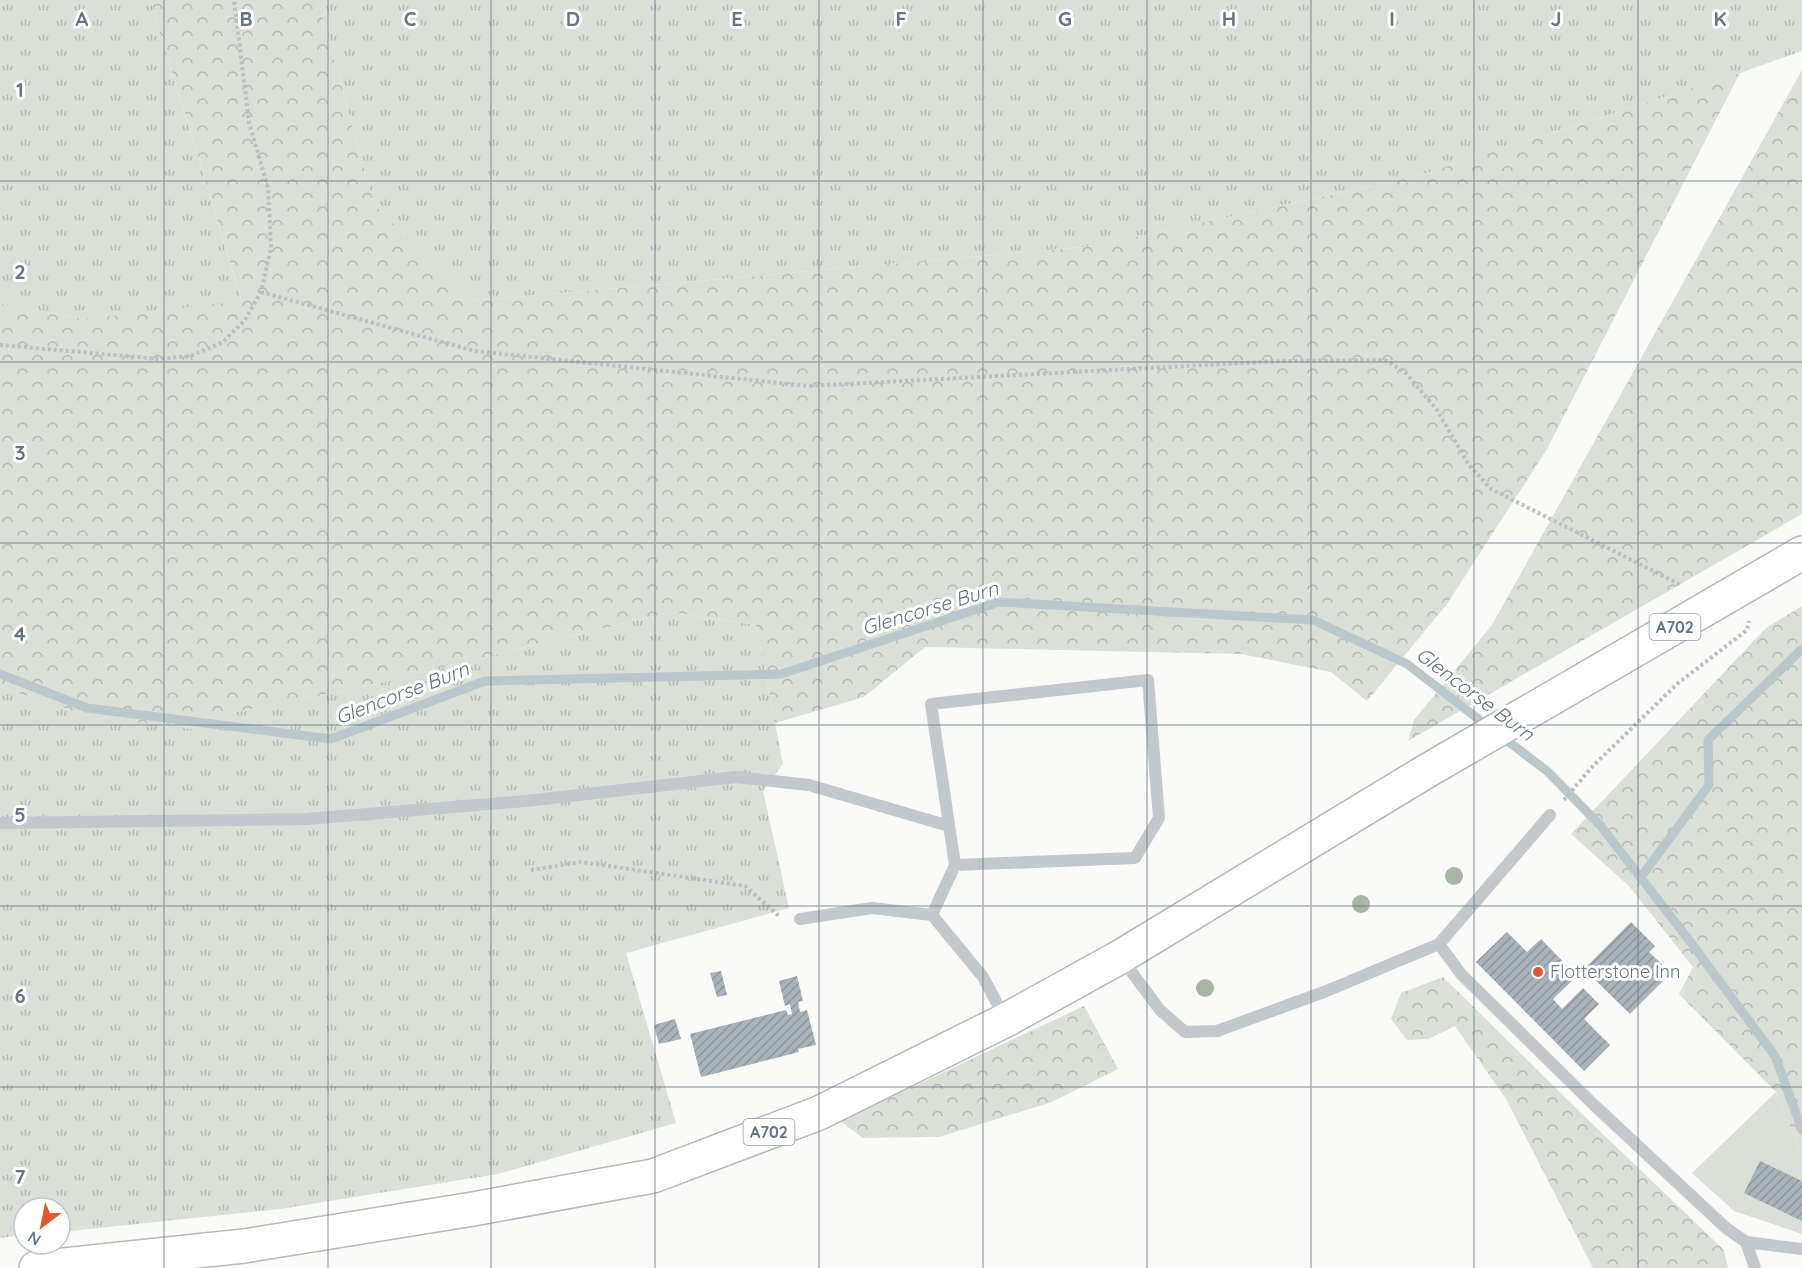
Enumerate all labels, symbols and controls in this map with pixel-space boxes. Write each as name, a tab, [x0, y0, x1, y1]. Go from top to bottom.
text: A	[76, 6, 89, 31]
text: B	[239, 6, 253, 31]
text: C	[404, 6, 417, 31]
text: D	[566, 6, 580, 31]
text: E	[731, 6, 743, 31]
text: F	[895, 6, 907, 31]
text: G	[1058, 6, 1072, 31]
text: H	[1222, 6, 1236, 31]
text: I	[1389, 6, 1395, 31]
text: J	[1550, 6, 1562, 31]
text: K	[1713, 6, 1727, 31]
text: 1	[16, 77, 24, 102]
text: 2	[14, 259, 26, 284]
text: 3	[15, 440, 25, 465]
water label: Glencorse Burn	[859, 575, 1001, 640]
road number: A702	[1650, 614, 1700, 640]
text: 4	[14, 621, 26, 646]
water label: Glencorse Burn	[1411, 641, 1540, 746]
water label: Glencorse Burn	[331, 655, 473, 729]
text: 5	[14, 802, 26, 827]
place label: Flotterstone Inn	[1550, 960, 1680, 983]
marker: Flotterstone Inn	[1531, 965, 1545, 979]
text: 6	[14, 983, 26, 1008]
road number: A702	[744, 1119, 794, 1145]
text: 7	[15, 1164, 26, 1189]
north arrow	[12, 1196, 72, 1256]
text: N	[24, 1227, 44, 1250]

